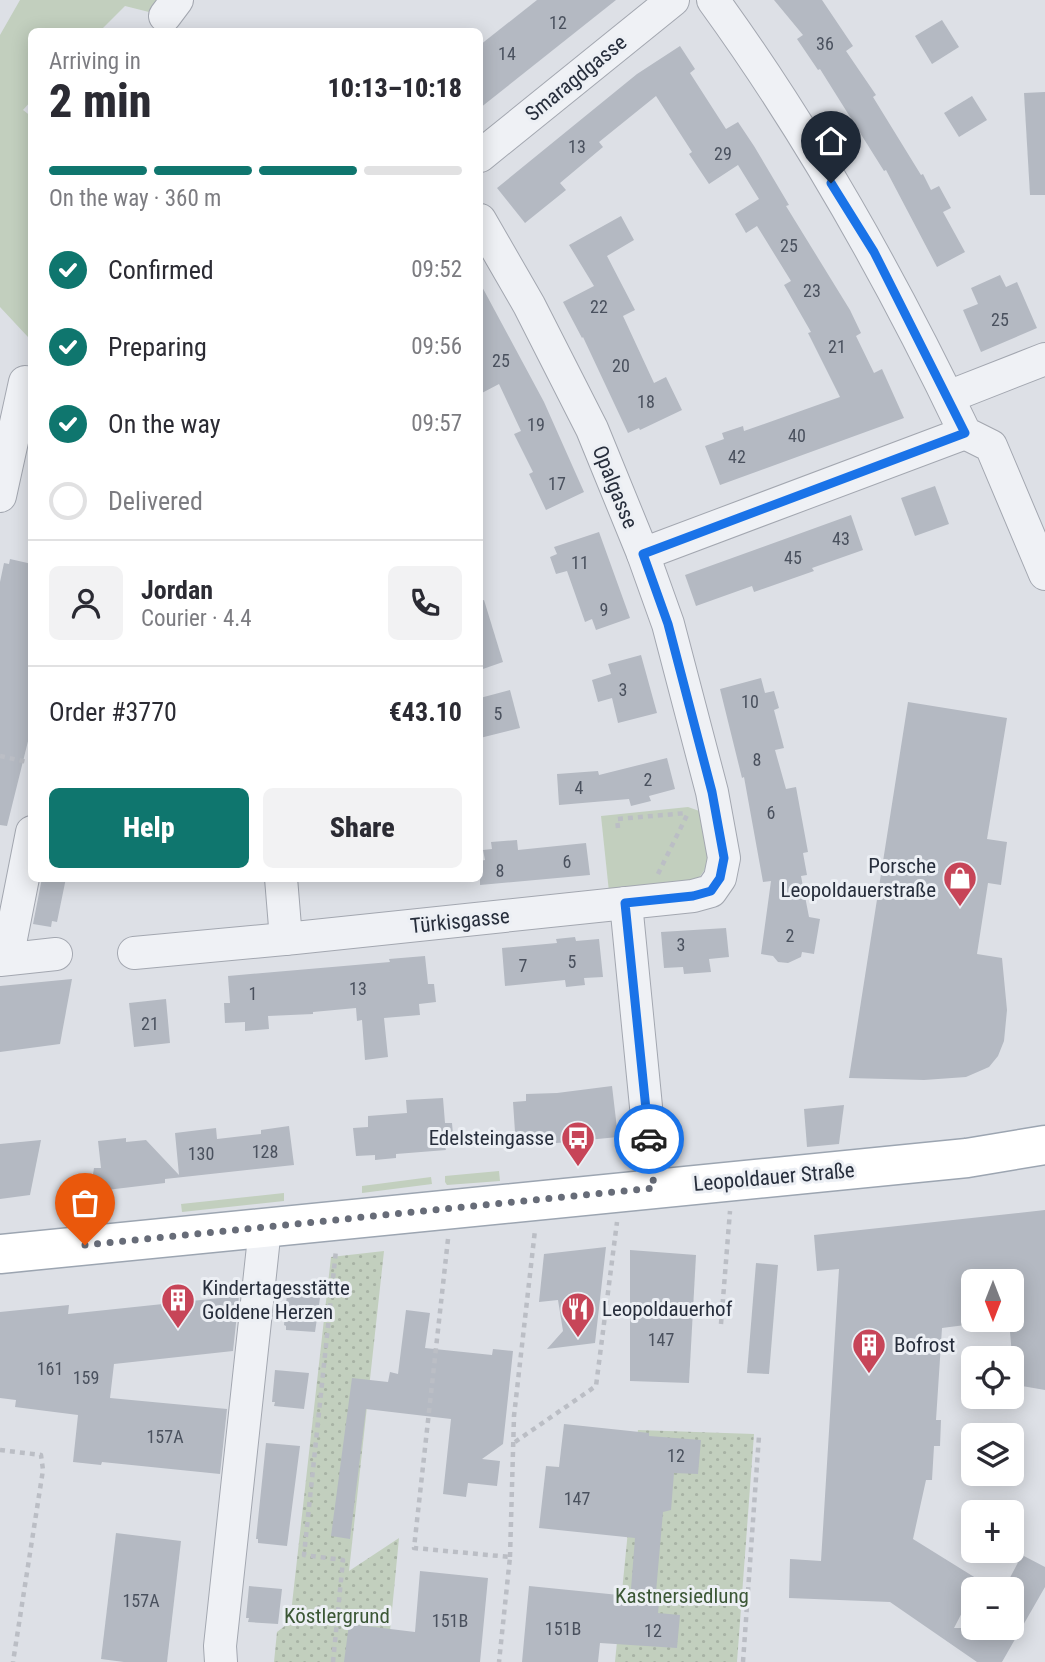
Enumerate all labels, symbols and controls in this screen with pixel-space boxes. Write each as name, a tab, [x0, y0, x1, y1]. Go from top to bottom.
house number: 12	[549, 12, 567, 33]
street label: Smaragdgasse	[521, 30, 631, 126]
house number: 36	[816, 33, 834, 54]
house number: 14	[498, 43, 516, 64]
text: Arriving in	[49, 48, 141, 75]
text: 10:13–10:18	[328, 73, 462, 103]
text: 2 min	[49, 74, 152, 128]
pin	[801, 111, 861, 183]
icon: home	[812, 122, 850, 160]
house number: 13	[568, 136, 586, 157]
house number: 29	[714, 143, 732, 164]
text: On the way · 360 m	[49, 185, 221, 212]
house number: 25	[780, 235, 798, 256]
icon: check	[49, 251, 87, 289]
text: Confirmed	[108, 255, 214, 285]
text: 09:52	[411, 256, 462, 283]
house number: 23	[803, 280, 821, 301]
house number: 22	[590, 296, 608, 317]
house number: 25	[991, 309, 1009, 330]
icon: check	[49, 328, 87, 366]
text: Preparing	[108, 332, 207, 362]
text: 09:56	[411, 333, 462, 360]
house number: 21	[828, 336, 846, 357]
house number: 25	[492, 350, 510, 371]
house number: 20	[612, 355, 630, 376]
house number: 18	[637, 391, 655, 412]
icon: check	[49, 405, 87, 443]
text: On the way	[108, 409, 221, 439]
text: 09:57	[411, 410, 462, 437]
house number: 19	[527, 414, 545, 435]
house number: 40	[788, 425, 806, 446]
street label: Opalgasse	[588, 442, 643, 532]
house number: 42	[728, 446, 746, 467]
house number: 17	[548, 473, 566, 494]
text: Delivered	[108, 486, 203, 516]
house number: 43	[832, 528, 850, 549]
house number: 45	[784, 547, 802, 568]
house number: 11	[571, 552, 589, 573]
button: person	[49, 566, 123, 640]
button: phone	[388, 566, 462, 640]
text: Jordan	[141, 575, 213, 605]
house number: 9	[600, 599, 608, 620]
text: Courier · 4.4	[141, 605, 252, 632]
house number: 3	[619, 679, 627, 700]
house number: 10	[741, 691, 759, 712]
text: Order #3770	[49, 697, 177, 727]
text: €43.10	[389, 697, 462, 727]
house number: 5	[494, 703, 503, 724]
house number: 8	[753, 749, 761, 770]
house number: 2	[644, 769, 653, 790]
house number: 4	[575, 777, 584, 798]
button: Help	[49, 788, 249, 868]
button: Share	[263, 788, 462, 868]
house number: 6	[767, 802, 775, 823]
house number: 6	[563, 851, 571, 872]
place label: Porsche Leopoldauerstraße	[780, 854, 936, 902]
shop icon: Porsche Leopoldauerstraße	[941, 859, 979, 908]
house number: 8	[496, 860, 504, 881]
street label: Türkisgasse	[409, 904, 511, 938]
house number: 2	[786, 925, 795, 946]
house number: 3	[677, 934, 685, 955]
house number: 5	[568, 951, 577, 972]
house number: 7	[519, 955, 528, 976]
house number: 13	[349, 978, 367, 999]
house number: 1	[249, 983, 257, 1004]
house number: 21	[141, 1013, 159, 1034]
courier	[614, 1104, 684, 1174]
bus stop icon: Edelsteingasse	[559, 1119, 597, 1168]
icon: car	[630, 1120, 668, 1158]
place label: Edelsteingasse	[429, 1126, 554, 1150]
house number: 128	[252, 1141, 278, 1162]
house number: 130	[188, 1143, 214, 1164]
street label: Leopoldauer Straße	[692, 1158, 856, 1196]
pin	[55, 1173, 115, 1245]
icon: bag	[66, 1184, 104, 1222]
north arrow	[961, 1269, 1024, 1332]
map controls	[961, 1269, 1024, 1640]
place label: Kindertagesstätte Goldene Herzen	[202, 1276, 350, 1324]
building icon: Kindertagesstätte Goldene Herzen	[159, 1281, 197, 1330]
restaurant icon: Leopoldauerhof	[559, 1290, 597, 1339]
place label: Leopoldauerhof	[602, 1297, 733, 1321]
building icon: Bofrost	[850, 1326, 888, 1375]
house number: 147	[648, 1329, 674, 1350]
place label: Bofrost	[894, 1333, 955, 1357]
button: locate	[961, 1346, 1024, 1409]
house number: 161	[37, 1358, 63, 1379]
house number: 159	[73, 1367, 99, 1388]
button: layers	[961, 1423, 1024, 1486]
house number: 157A	[146, 1426, 184, 1447]
house number: 12	[667, 1445, 685, 1466]
house number: 147	[564, 1488, 590, 1509]
button: +	[961, 1500, 1024, 1563]
button: −	[961, 1577, 1024, 1640]
park label: Kastnersiedlung	[615, 1584, 749, 1608]
house number: 157A	[122, 1590, 160, 1611]
park label: Köstlergrund	[284, 1604, 390, 1628]
house number: 151B	[432, 1610, 468, 1631]
house number: 151B	[545, 1618, 581, 1639]
house number: 12	[644, 1620, 662, 1641]

